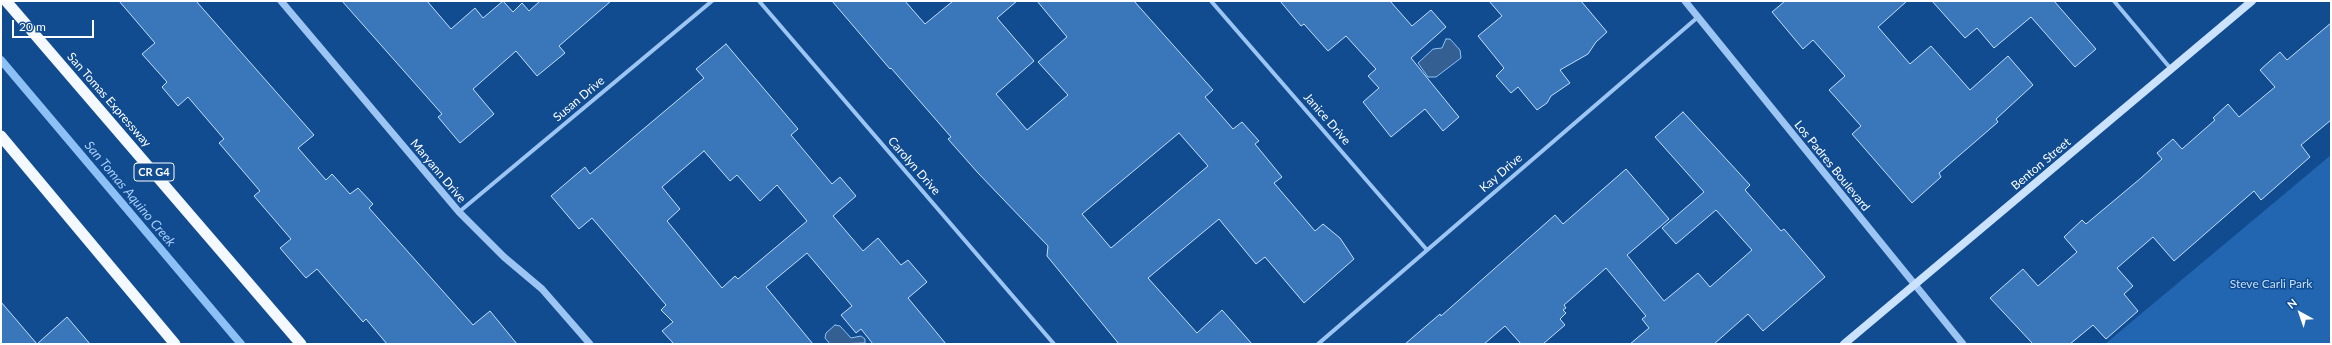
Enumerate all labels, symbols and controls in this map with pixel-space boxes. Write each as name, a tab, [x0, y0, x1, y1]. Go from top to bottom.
scale bar	[14, 12, 96, 38]
text: 20 m	[19, 19, 46, 34]
street label: San Tomas Expressway	[64, 50, 154, 150]
street label: Susan Drive	[550, 73, 608, 125]
street label: Janice Drive	[1301, 90, 1353, 148]
street label: Los Padres Boulevard	[1791, 118, 1873, 214]
street label: Carolyn Drive	[885, 134, 943, 198]
street label: Benton Street	[2008, 135, 2074, 193]
street label: Maryann Drive	[407, 136, 469, 206]
water label: San Tomas Aquino Creek	[81, 138, 179, 250]
street label: Kay Drive	[1477, 151, 1525, 195]
road number: CR G4	[134, 163, 174, 181]
park label: Steve Carli Park	[2230, 277, 2312, 291]
north arrow	[2280, 293, 2320, 333]
text: N	[2285, 296, 2299, 311]

